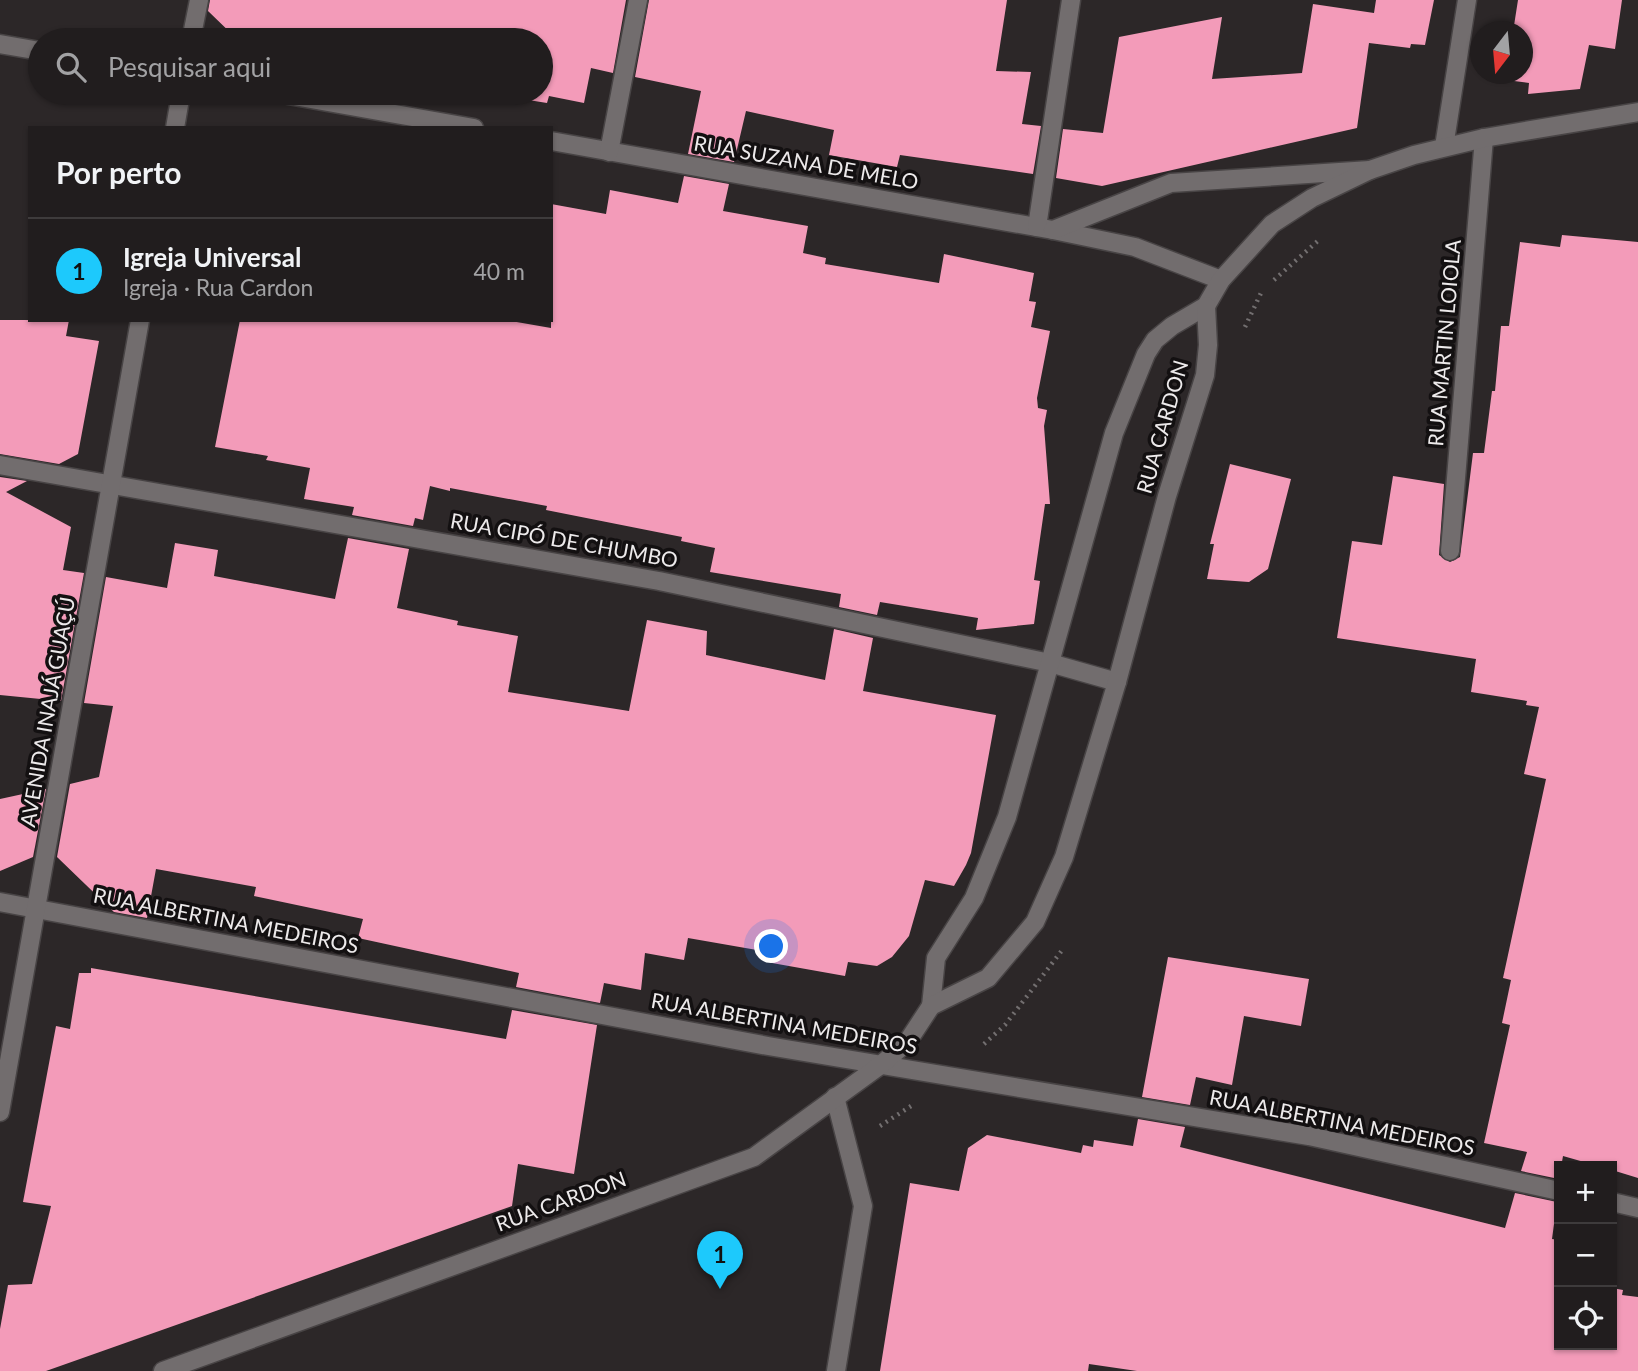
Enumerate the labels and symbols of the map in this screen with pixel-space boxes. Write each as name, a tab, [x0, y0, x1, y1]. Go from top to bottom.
north arrow	[1470, 21, 1533, 84]
street label: RUA SUZANA DE MELO	[692, 129, 921, 194]
street label: RUA MARTIN LOIOLA	[1422, 238, 1465, 447]
street label: RUA CARDON	[1131, 357, 1192, 496]
street label: RUA CIPÓ DE CHUMBO	[449, 507, 680, 572]
street label: AVENIDA INAJÁ GUAÇÚ	[14, 595, 79, 829]
street label: RUA ALBERTINA MEDEIROS	[92, 882, 361, 958]
your location	[754, 929, 788, 963]
street label: RUA ALBERTINA MEDEIROS	[649, 987, 919, 1058]
street label: RUA ALBERTINA MEDEIROS	[1208, 1084, 1477, 1160]
street label: RUA CARDON	[492, 1165, 629, 1236]
pin: 1	[697, 1231, 743, 1289]

